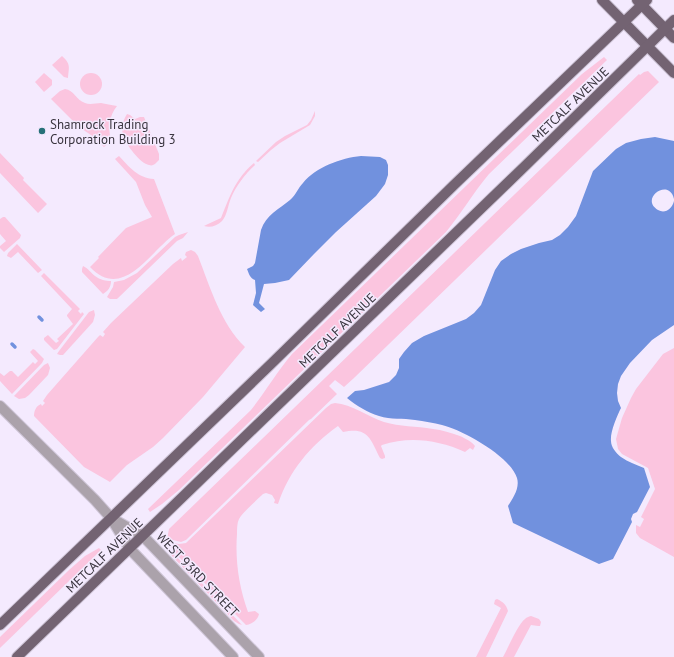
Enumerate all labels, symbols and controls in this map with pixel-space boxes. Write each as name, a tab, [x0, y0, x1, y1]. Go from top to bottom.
street label: METCALF AVENUE	[528, 63, 612, 145]
place label: Shamrock Trading Corporation Building 3	[50, 116, 176, 148]
marker: Shamrock Trading Corporation Building 3	[37, 126, 47, 136]
street label: METCALF AVENUE	[295, 289, 379, 371]
street label: METCALF AVENUE	[62, 514, 146, 596]
street label: WEST 93RD STREET	[153, 528, 243, 620]

